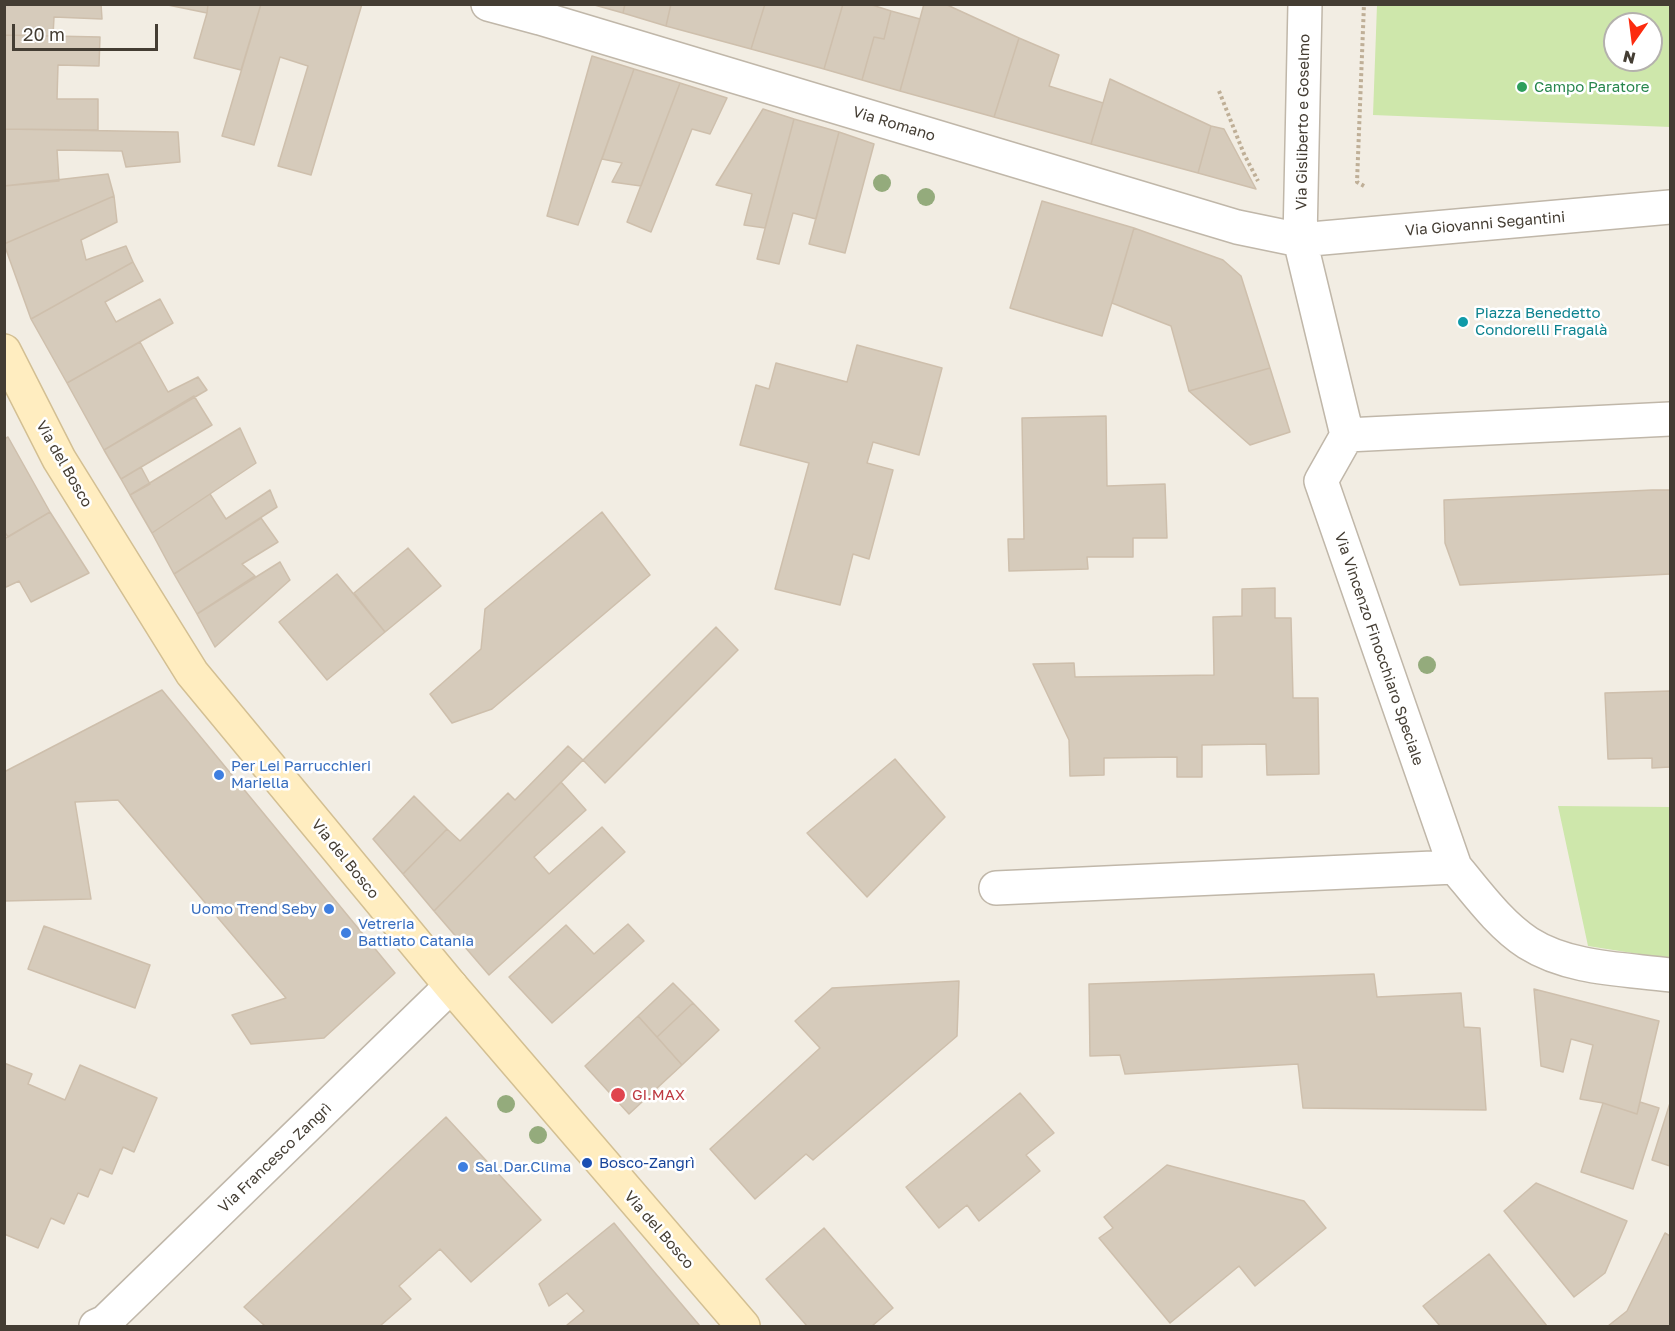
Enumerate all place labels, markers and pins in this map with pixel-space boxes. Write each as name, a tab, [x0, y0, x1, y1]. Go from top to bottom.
place label: Campo Paratore	[1534, 78, 1649, 96]
marker: Campo Paratore	[1515, 80, 1529, 94]
place label: Piazza Benedetto Condorelli Fragalà	[1475, 304, 1607, 339]
marker: Piazza Benedetto Condorelli Fragalà	[1456, 315, 1470, 329]
place label: Per Lei Parrucchieri Mariella	[231, 757, 371, 792]
marker: Per Lei Parrucchieri Mariella	[212, 768, 226, 782]
place label: Uomo Trend Seby	[191, 900, 317, 918]
marker: Uomo Trend Seby	[322, 902, 336, 916]
place label: Vetreria Battiato Catania	[358, 915, 474, 950]
marker: Vetreria Battiato Catania	[339, 926, 353, 940]
marker: GI.MAX	[609, 1086, 627, 1104]
place label: GI.MAX	[632, 1086, 685, 1104]
place label: Bosco-Zangrì	[599, 1154, 695, 1172]
marker: Bosco-Zangrì	[580, 1156, 594, 1170]
place label: Sal.Dar.Clima	[475, 1158, 571, 1176]
marker: Sal.Dar.Clima	[456, 1160, 470, 1174]

